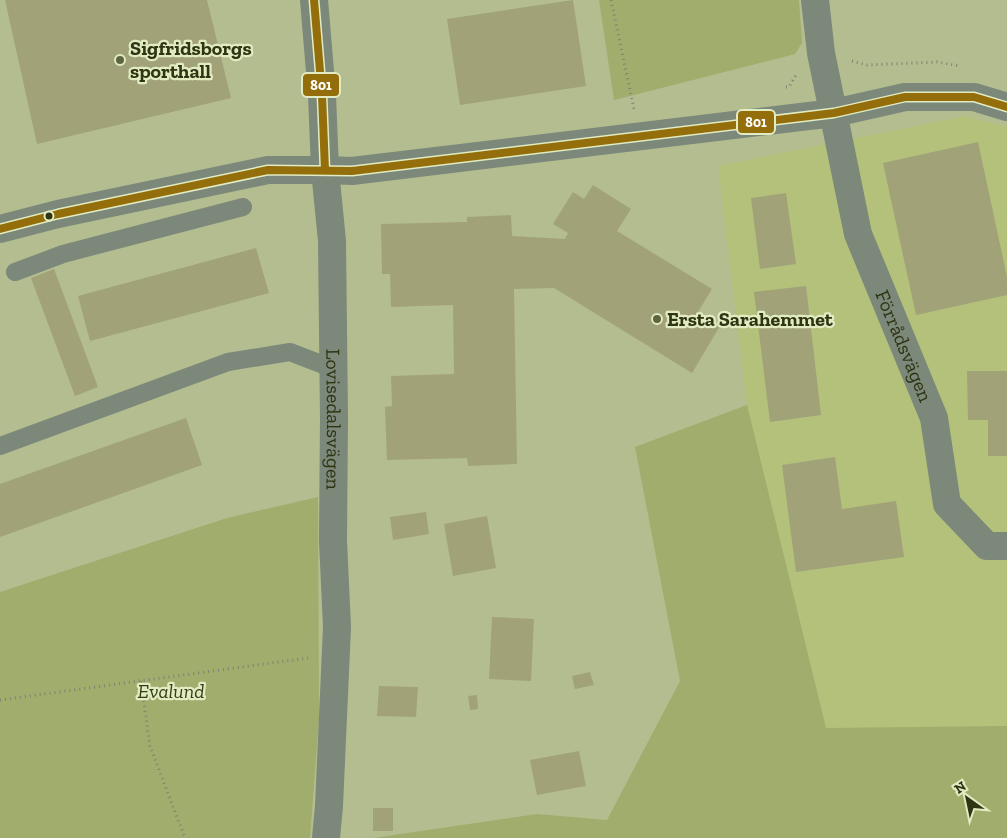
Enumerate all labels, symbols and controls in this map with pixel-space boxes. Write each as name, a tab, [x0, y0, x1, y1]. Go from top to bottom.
place label: Sigfridsborgs sporthall	[130, 36, 252, 83]
marker: Sigfridsborgs sporthall	[114, 54, 126, 66]
line badge: 801	[302, 73, 340, 97]
text: 801	[310, 77, 332, 94]
line badge: 801	[737, 110, 775, 134]
text: 801	[745, 114, 767, 131]
unlabelled marker	[44, 211, 54, 221]
street label: Förrådsvägen	[870, 286, 938, 406]
place label: Ersta Sarahemmet	[667, 307, 834, 331]
marker: Ersta Sarahemmet	[651, 313, 663, 325]
street label: Lovisedalsvägen	[321, 348, 346, 491]
park label: Evalund	[138, 679, 204, 703]
north arrow	[942, 773, 992, 823]
text: N	[951, 777, 970, 798]

